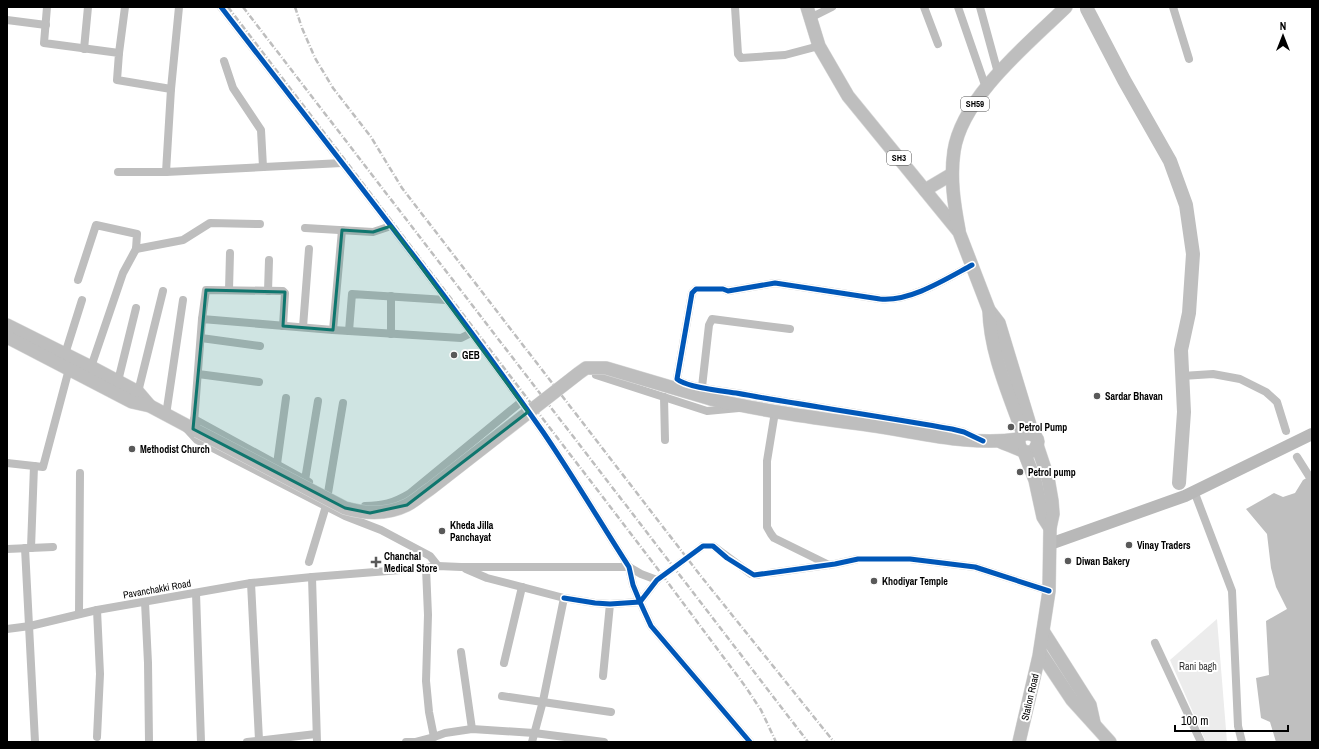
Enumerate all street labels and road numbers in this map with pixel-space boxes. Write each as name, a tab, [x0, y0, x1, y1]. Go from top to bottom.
road number: SH59	[961, 97, 989, 111]
road number: SH3	[887, 151, 911, 165]
street label: Pavanchakki Road	[122, 577, 192, 601]
street label: Station Road	[1018, 672, 1042, 722]

